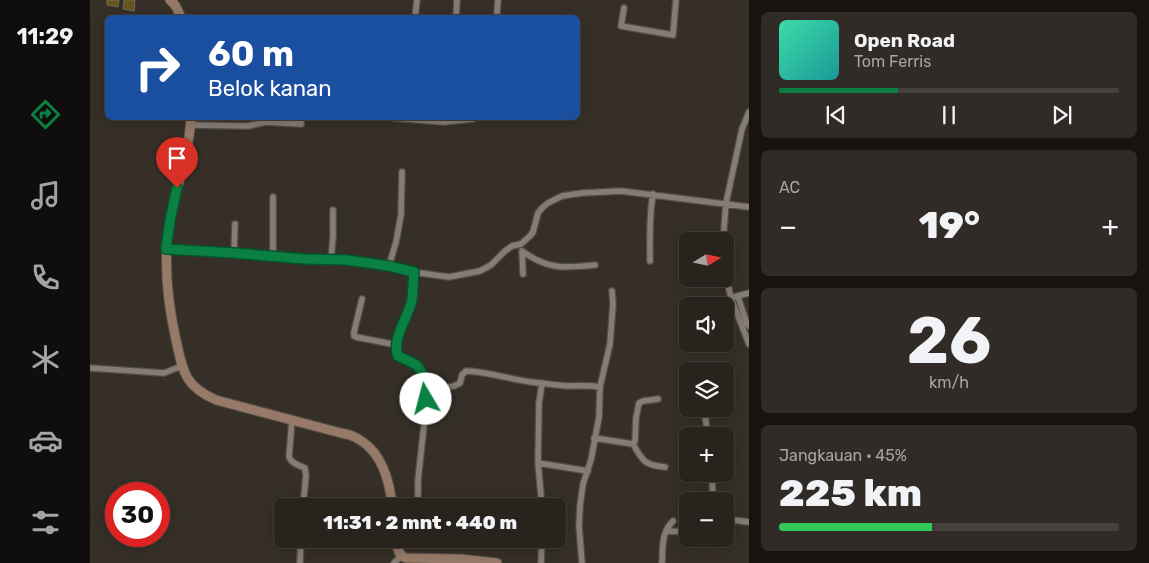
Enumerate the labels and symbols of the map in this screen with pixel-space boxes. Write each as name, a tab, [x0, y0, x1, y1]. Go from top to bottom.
pin	[156, 137, 198, 188]
north arrow	[679, 232, 734, 288]
position arrow	[399, 372, 451, 424]
speed limit sign: 30	[105, 482, 170, 547]

